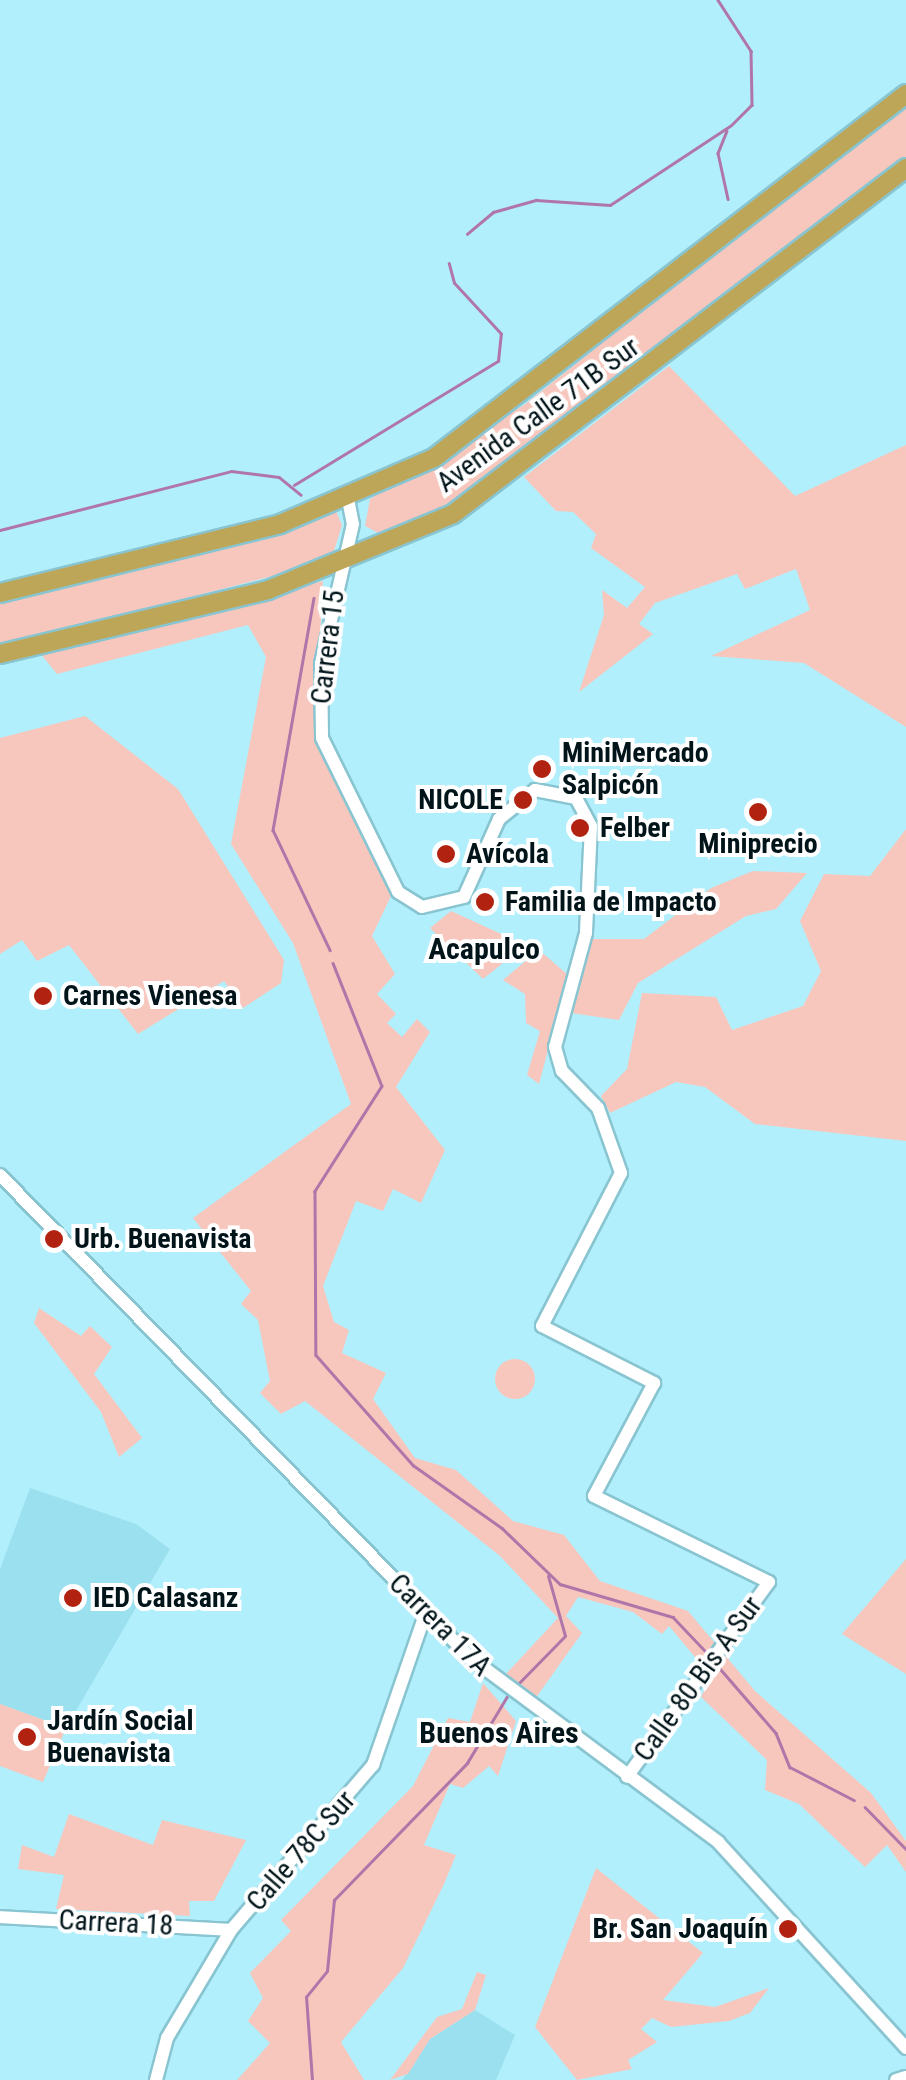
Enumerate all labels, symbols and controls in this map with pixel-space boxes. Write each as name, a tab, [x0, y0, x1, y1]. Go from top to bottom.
street label: Avenida Calle 71B Sur	[430, 330, 646, 500]
street label: Carrera 15	[304, 588, 352, 706]
place label: MiniMercado Salpicón	[562, 736, 709, 802]
marker: MiniMercado Salpicón	[531, 758, 553, 780]
place label: NICOLE	[418, 783, 503, 817]
marker: NICOLE	[512, 789, 534, 811]
marker: Miniprecio	[747, 801, 769, 823]
place label: Felber	[600, 811, 670, 845]
marker: Felber	[569, 817, 591, 839]
place label: Miniprecio	[698, 827, 818, 861]
place label: Avícola	[466, 837, 549, 871]
marker: Avícola	[435, 843, 457, 865]
place label: Familia de Impacto	[505, 885, 717, 919]
marker: Familia de Impacto	[474, 891, 496, 913]
district label: Acapulco	[428, 931, 540, 967]
place label: Carnes Vienesa	[63, 979, 237, 1013]
marker: Carnes Vienesa	[32, 985, 54, 1007]
place label: Urb. Buenavista	[74, 1222, 251, 1256]
marker: Urb. Buenavista	[43, 1228, 65, 1250]
street label: Carrera 17A	[382, 1567, 498, 1683]
place label: IED Calasanz	[93, 1581, 238, 1615]
marker: IED Calasanz	[62, 1587, 84, 1609]
street label: Calle 80 Bis A Sur	[627, 1590, 769, 1768]
place label: Jardín Social Buenavista	[47, 1704, 194, 1770]
district label: Buenos Aires	[419, 1715, 579, 1751]
marker: Jardín Social Buenavista	[16, 1726, 38, 1748]
street label: Calle 78C Sur	[240, 1784, 362, 1918]
street label: Carrera 18	[58, 1903, 174, 1943]
place label: Br. San Joaquín	[593, 1912, 768, 1946]
marker: Br. San Joaquín	[777, 1918, 799, 1940]

